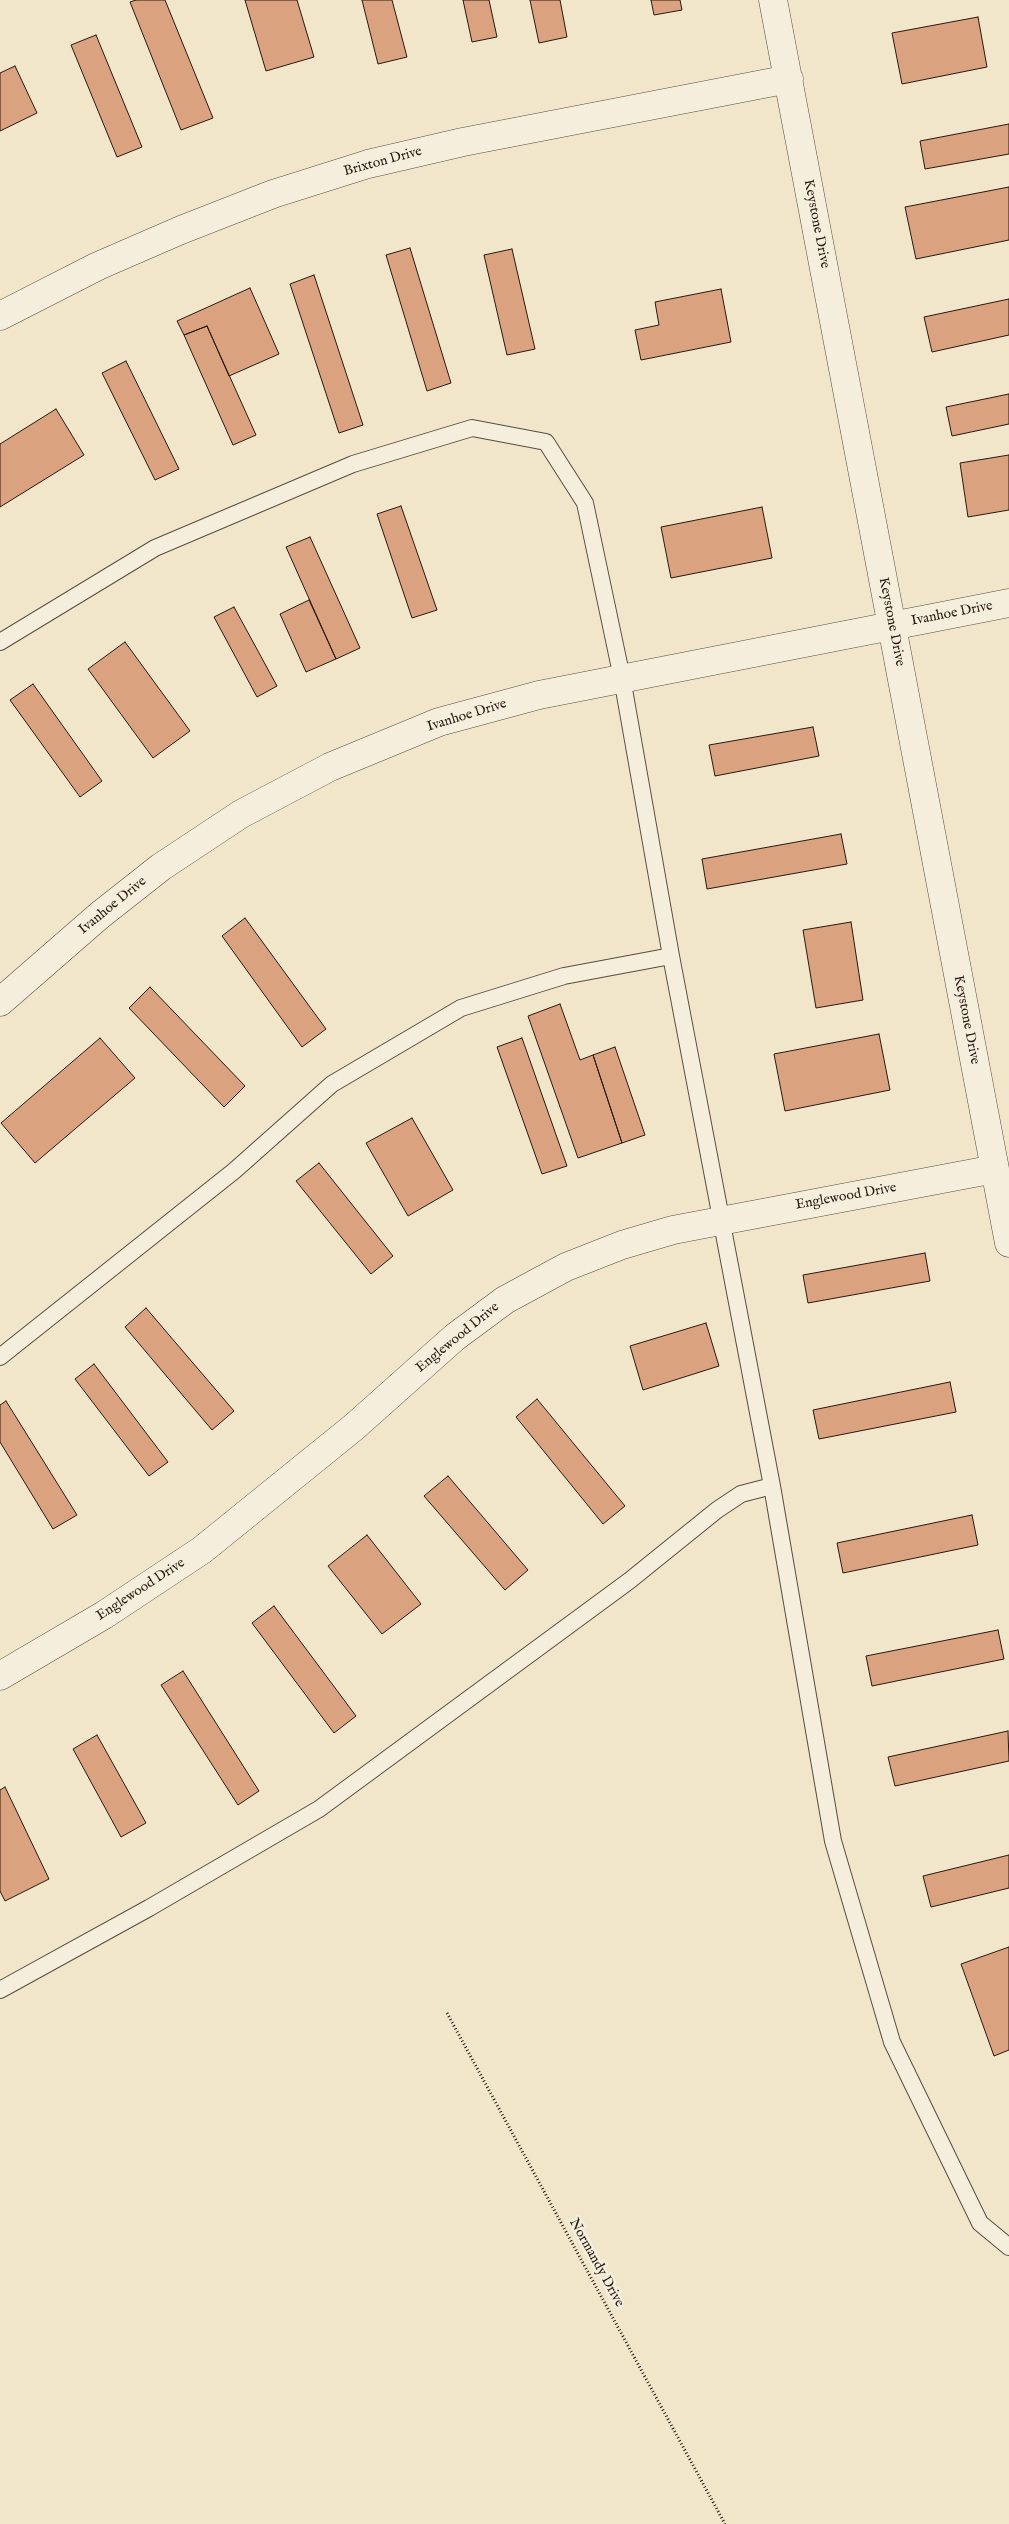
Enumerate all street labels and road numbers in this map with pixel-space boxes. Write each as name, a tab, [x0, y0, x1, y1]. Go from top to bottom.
street label: Brixton Drive	[342, 143, 424, 181]
street label: Keystone Drive	[799, 178, 833, 270]
street label: Keystone Drive	[874, 576, 908, 668]
street label: Ivanhoe Drive	[910, 598, 994, 630]
street label: Ivanhoe Drive	[425, 696, 509, 736]
street label: Ivanhoe Drive	[76, 874, 150, 938]
street label: Keystone Drive	[949, 974, 983, 1066]
street label: Englewood Drive	[794, 1180, 898, 1214]
street label: Englewood Drive	[413, 1299, 503, 1377]
street label: Englewood Drive	[94, 1555, 188, 1625]
street label: Normandy Drive	[565, 2216, 627, 2310]

